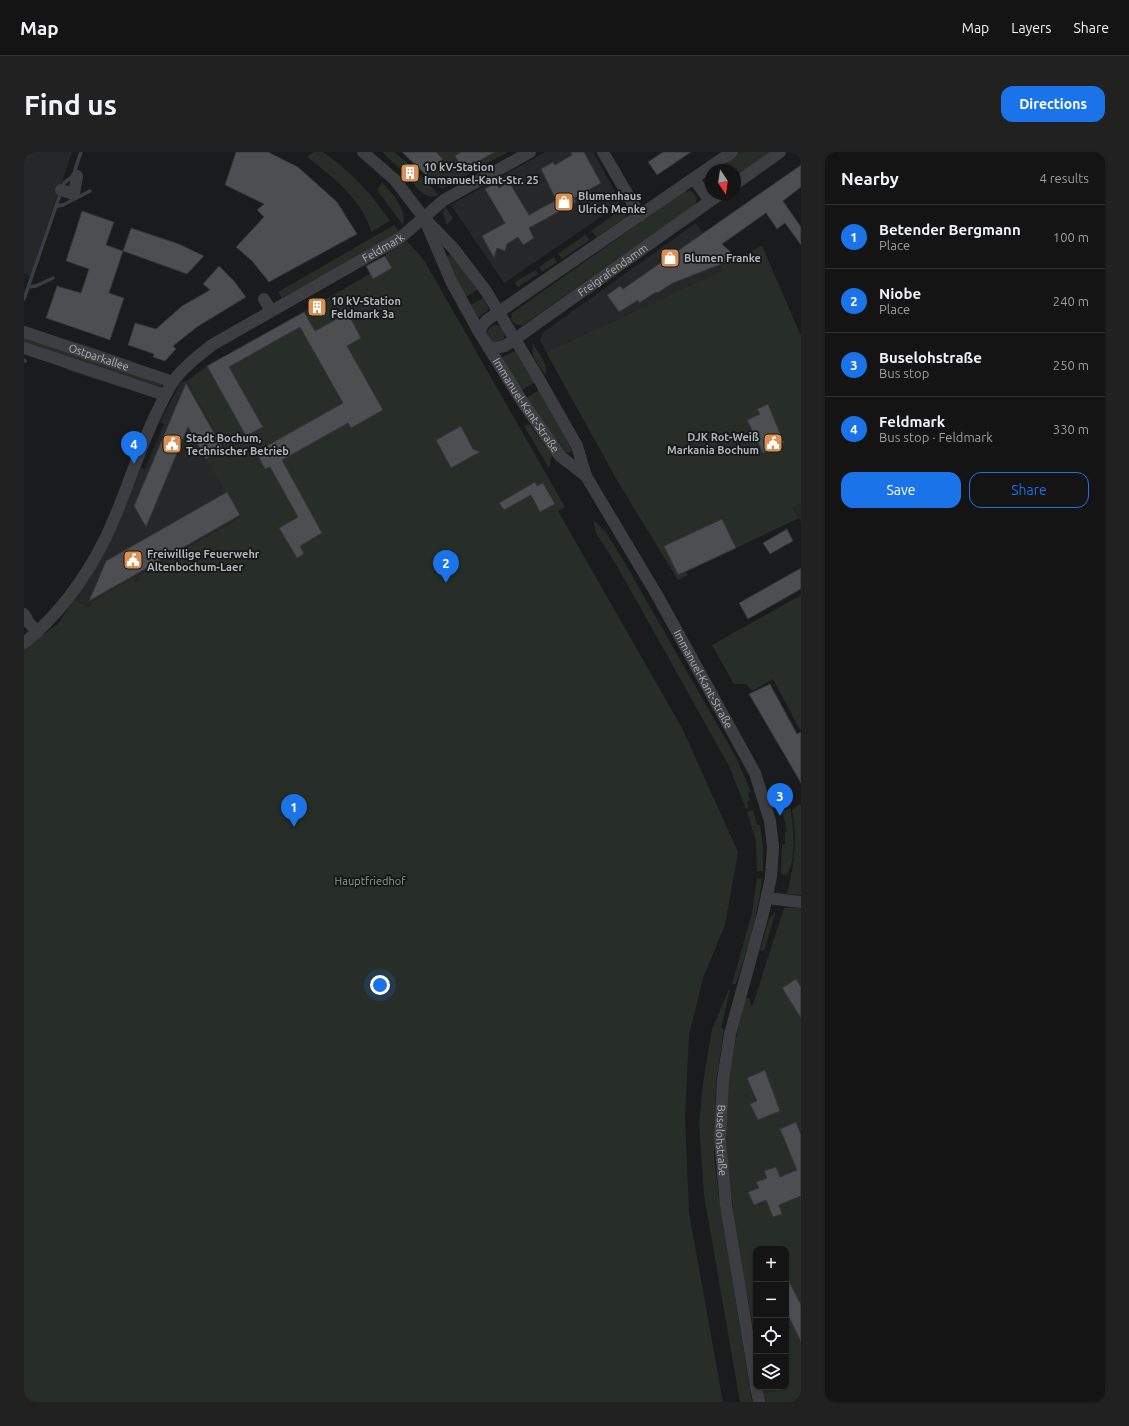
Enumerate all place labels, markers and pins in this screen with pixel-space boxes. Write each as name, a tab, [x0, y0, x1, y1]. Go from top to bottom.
place label: 10 kV-Station Immanuel-Kant-Str. 25	[424, 161, 539, 186]
building icon: 10 kV-Station Immanuel-Kant-Str. 25	[399, 162, 421, 184]
place label: Blumenhaus Ulrich Menke	[578, 190, 646, 215]
shop icon: Blumenhaus Ulrich Menke	[553, 191, 575, 213]
shop icon: Blumen Franke	[659, 247, 681, 269]
place label: Blumen Franke	[684, 252, 761, 264]
place label: 10 kV-Station Feldmark 3a	[331, 295, 401, 320]
building icon: 10 kV-Station Feldmark 3a	[306, 296, 328, 318]
pin: 4	[121, 431, 147, 464]
place label: DJK Rot-Weiß Markania Bochum	[667, 431, 759, 456]
place label: Stadt Bochum, Technischer Betrieb	[186, 432, 289, 457]
public building icon: DJK Rot-Weiß Markania Bochum	[762, 432, 784, 454]
public building icon: Stadt Bochum, Technischer Betrieb	[161, 433, 183, 455]
place label: Freiwillige Feuerwehr Altenbochum-Laer	[147, 548, 260, 573]
public building icon: Freiwillige Feuerwehr Altenbochum-Laer	[122, 549, 144, 571]
pin: 2	[433, 550, 459, 583]
pin: 3	[767, 783, 793, 816]
pin: 1	[281, 794, 307, 827]

